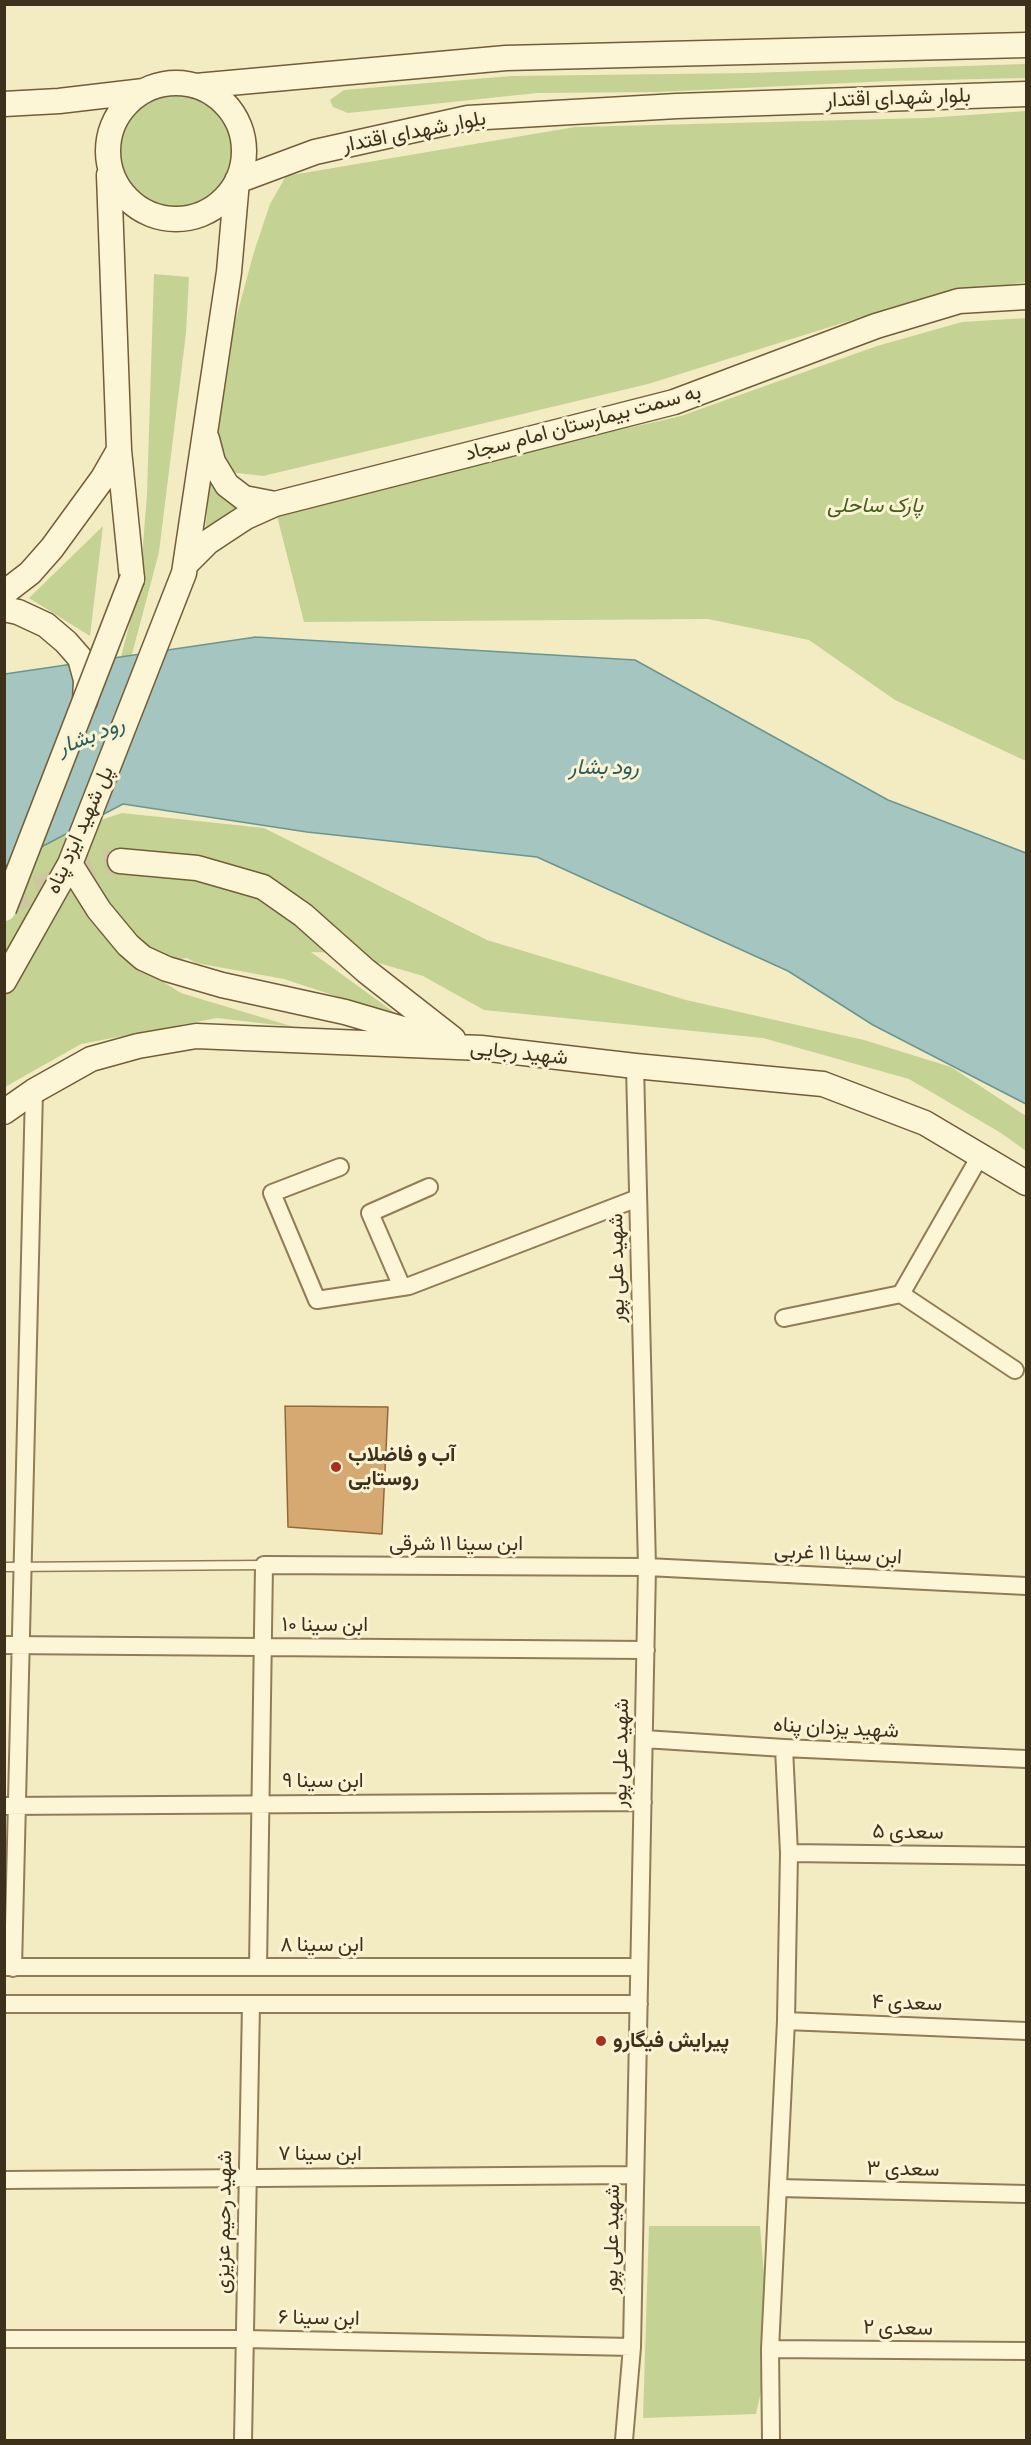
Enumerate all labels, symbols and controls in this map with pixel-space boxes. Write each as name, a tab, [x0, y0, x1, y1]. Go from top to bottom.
street label: بلوار شهدای اقتدار	[825, 83, 971, 113]
street label: بلوار شهدای اقتدار	[340, 106, 488, 158]
street label: به سمت بیمارستان امام سجاد	[462, 379, 704, 467]
park label: پارک ساحلی	[827, 493, 923, 519]
water label: رود بشار	[54, 711, 128, 761]
water label: رود بشار	[569, 755, 639, 781]
street label: پل شهید ایزد پناه	[41, 762, 119, 898]
street label: شهید رجایی	[469, 1035, 569, 1071]
street label: شهید علی پور	[603, 1213, 631, 1323]
place label: آب و فاضلاب روستایی	[348, 1442, 455, 1492]
marker: آب و فاضلاب روستایی	[329, 1460, 343, 1474]
street label: ابن سینا ۱۱ شرقی	[389, 1531, 523, 1557]
street label: ابن سینا ۱۱ غربی	[773, 1538, 903, 1570]
street label: ابن سینا ۱۰	[282, 1612, 368, 1638]
street label: شهید علی پور	[607, 1698, 635, 1808]
street label: شهید یزدان پناه	[772, 1712, 900, 1744]
street label: ابن سینا ۹	[282, 1768, 364, 1794]
street label: سعدی ۵	[872, 1819, 944, 1845]
street label: ابن سینا ۸	[280, 1932, 364, 1958]
street label: سعدی ۴	[871, 1989, 943, 2017]
place label: پیرایش فیگارو	[613, 2028, 729, 2054]
marker: پیرایش فیگارو	[594, 2034, 608, 2048]
street label: ابن سینا ۷	[278, 2141, 362, 2167]
street label: شهید رحیم عزیزی	[210, 2150, 238, 2294]
street label: سعدی ۳	[866, 2156, 940, 2182]
street label: شهید علی پور	[598, 2184, 626, 2294]
street label: ابن سینا ۶	[278, 2305, 360, 2331]
street label: سعدی ۲	[863, 2315, 933, 2341]

